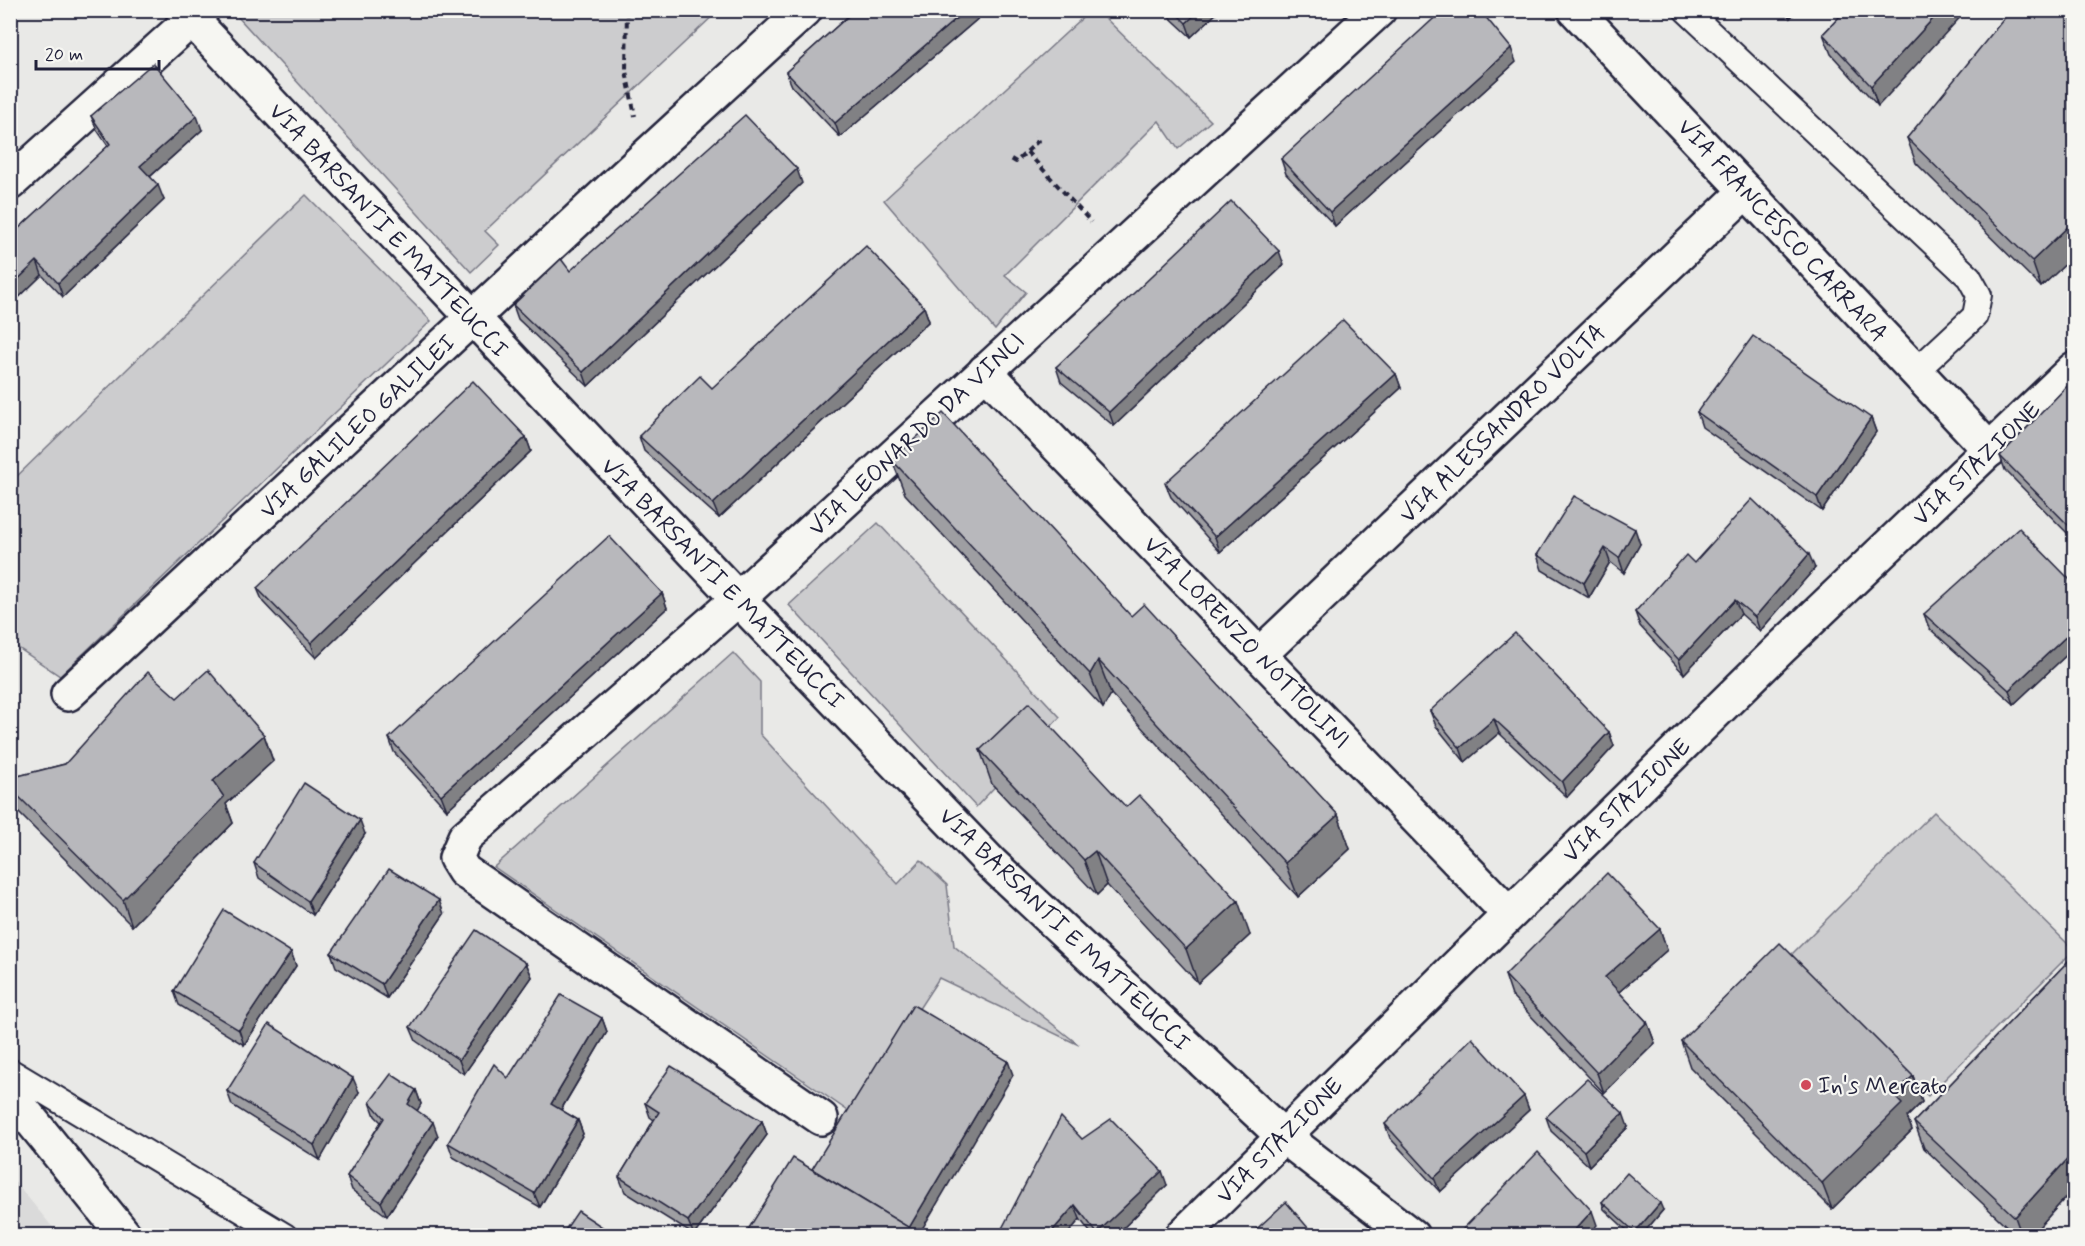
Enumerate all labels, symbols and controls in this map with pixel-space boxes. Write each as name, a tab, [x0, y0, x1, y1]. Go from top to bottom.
scale bar	[36, 33, 159, 71]
text: 20 m	[45, 43, 83, 67]
street label: VIA BARSANTI E MATTEUCCI	[261, 97, 515, 365]
street label: VIA FRANCESCO CARRARA	[1670, 113, 1894, 350]
street label: VIA ALESSANDRO VOLTA	[1393, 317, 1613, 531]
street label: VIA LEONARDO DA VINCI	[802, 326, 1032, 544]
street label: VIA GALILEO GALILEI	[253, 328, 463, 526]
street label: VIA STAZIONE	[1906, 395, 2048, 533]
street label: VIA BARSANTI E MATTEUCCI	[593, 452, 850, 716]
street label: VIA LORENZO NOTTOLINI	[1136, 530, 1356, 756]
street label: VIA STAZIONE	[1556, 732, 1698, 870]
street label: VIA BARSANTI E MATTEUCCI	[932, 802, 1196, 1059]
street label: VIA STAZIONE	[1210, 1071, 1350, 1211]
place label: In's Mercato	[1818, 1071, 1947, 1102]
marker: In's Mercato	[1799, 1078, 1813, 1092]

